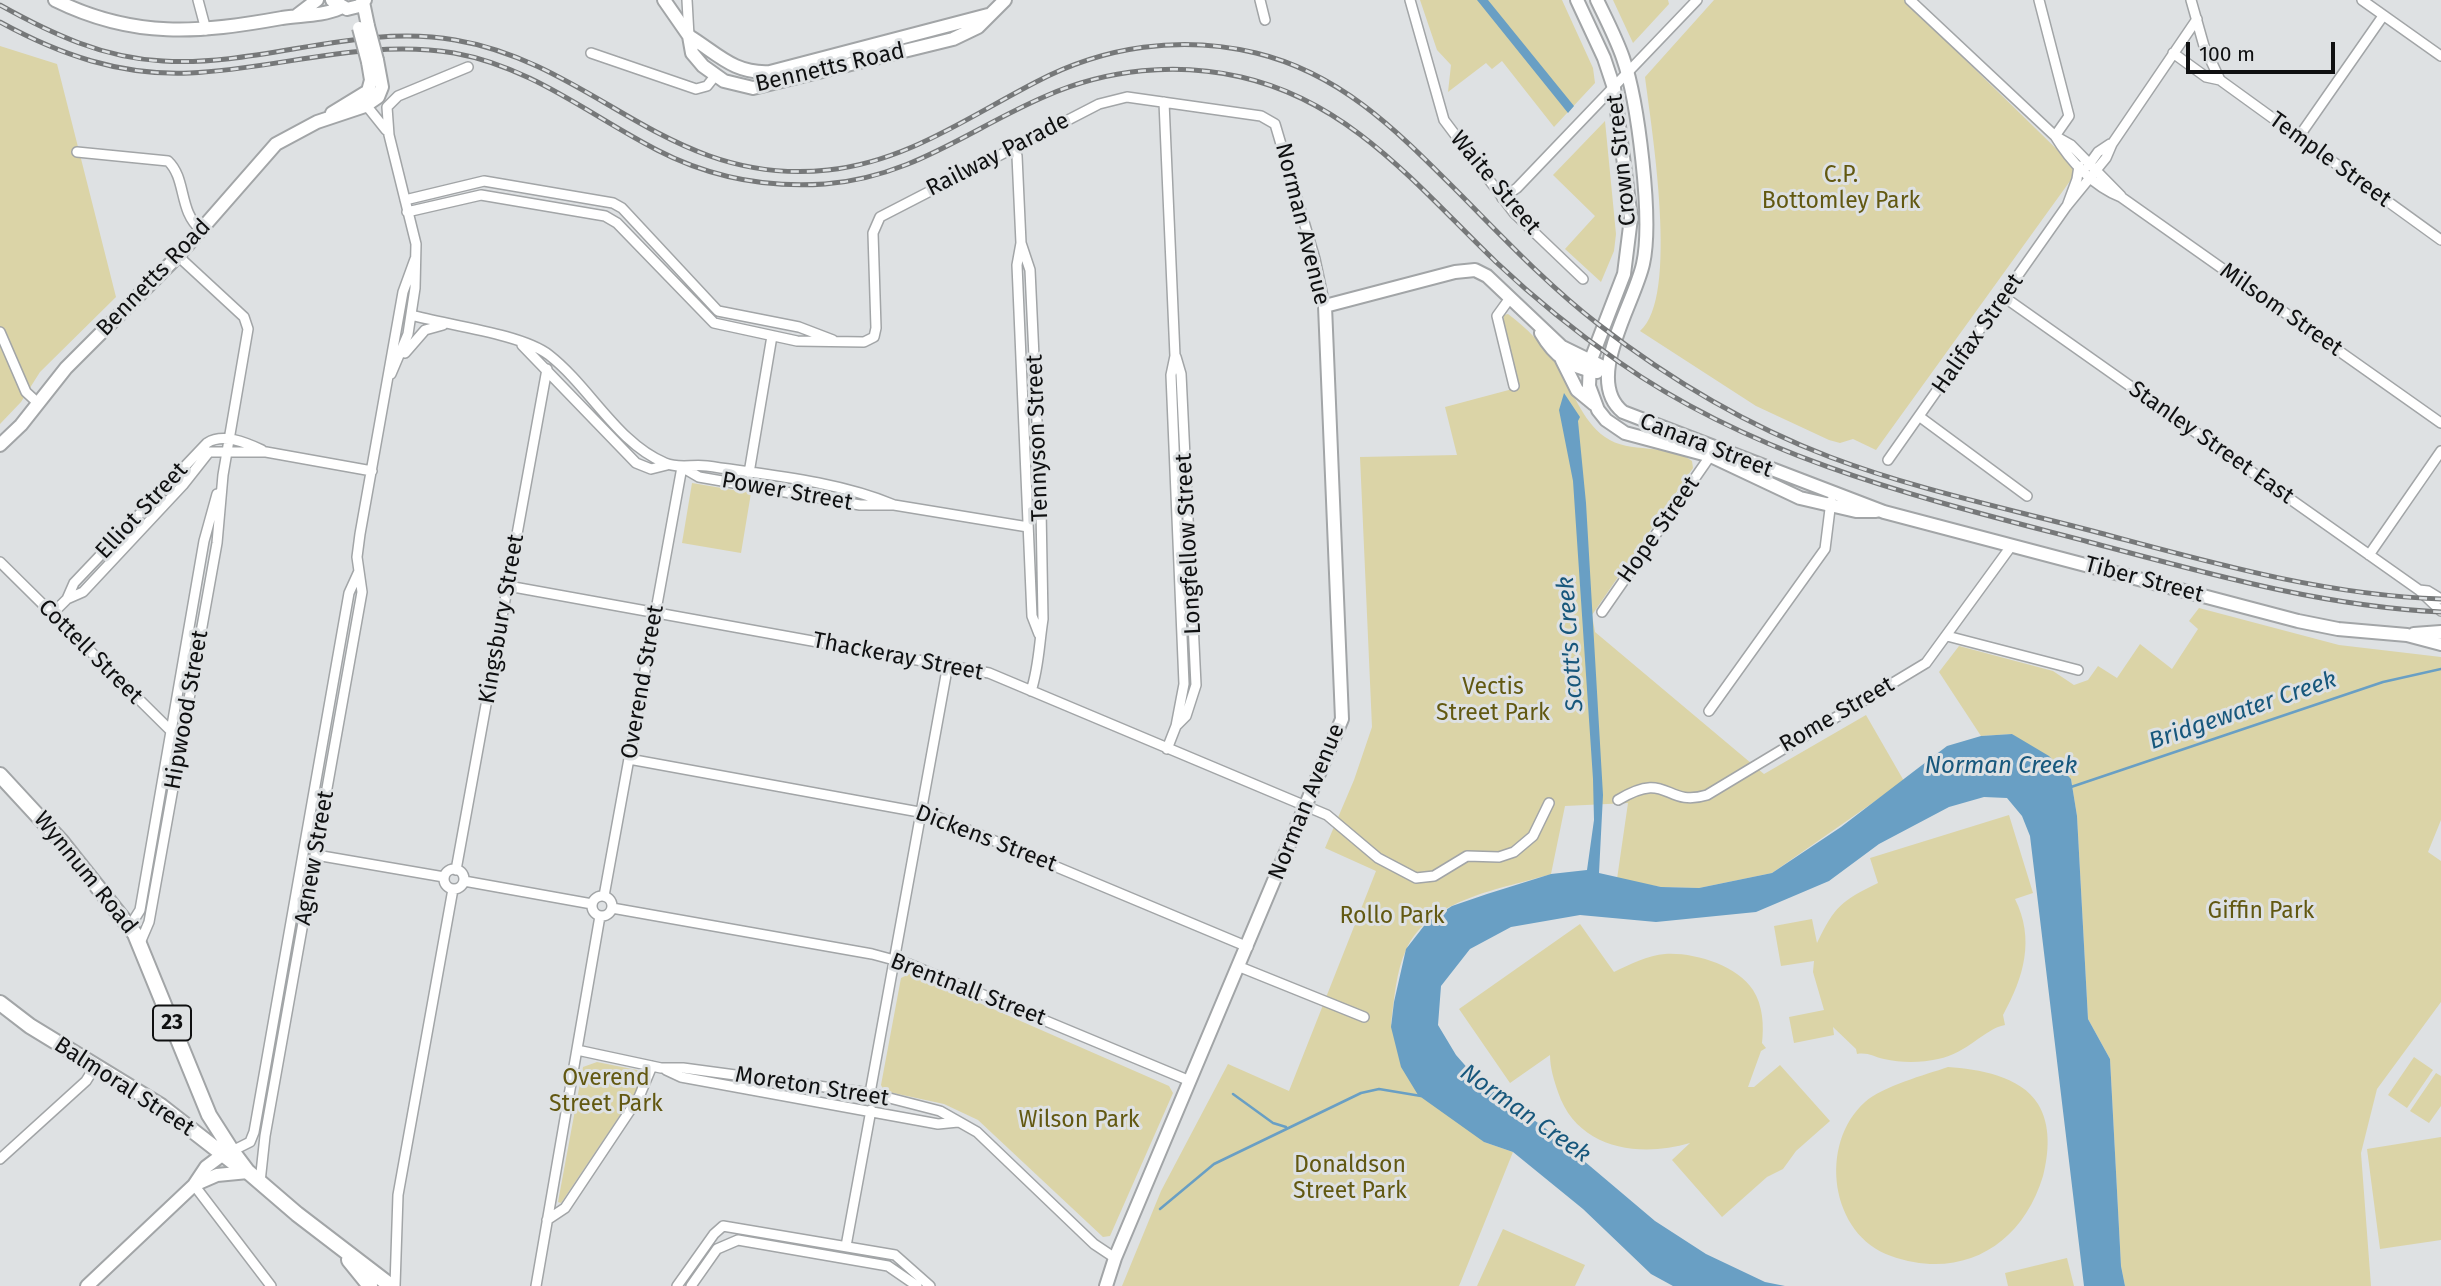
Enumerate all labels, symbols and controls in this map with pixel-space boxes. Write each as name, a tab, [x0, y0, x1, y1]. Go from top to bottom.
scale bar	[2189, 28, 2338, 72]
street label: Bennetts Road	[753, 37, 907, 99]
text: 100 m	[2199, 41, 2255, 67]
street label: Crown Street	[1601, 93, 1643, 227]
street label: Temple Street	[2264, 106, 2396, 214]
street label: Railway Parade	[922, 107, 1074, 203]
street label: Waite Street	[1444, 126, 1546, 240]
street label: Norman Avenue	[1269, 140, 1335, 308]
park label: C.P. Bottomley Park	[1762, 162, 1920, 216]
street label: Bennetts Road	[91, 214, 217, 342]
street label: Milsom Street	[2214, 258, 2348, 362]
street label: Halifax Street	[1926, 269, 2030, 399]
street label: Tennyson Street	[1021, 354, 1055, 522]
street label: Stanley Street East	[2123, 376, 2299, 510]
street label: Canara Street	[1636, 408, 1776, 484]
street label: Longfellow Street	[1170, 453, 1208, 635]
street label: Elliot Street	[90, 457, 194, 565]
street label: Power Street	[719, 467, 855, 517]
street label: Hope Street	[1612, 471, 1706, 589]
street label: Kingsbury Street	[473, 532, 531, 706]
street label: Tiber Street	[2082, 551, 2206, 609]
water label: Scott's Creek	[1552, 575, 1590, 713]
street label: Cottell Street	[32, 594, 148, 710]
street label: Overend Street	[616, 603, 670, 761]
street label: Thackeray Street	[810, 627, 986, 687]
street label: Hipwood Street	[159, 628, 215, 792]
water label: Bridgewater Creek	[2145, 665, 2341, 757]
street label: Rome Street	[1775, 671, 1899, 759]
park label: Vectis Street Park	[1436, 674, 1550, 728]
street label: Norman Avenue	[1263, 720, 1351, 884]
water label: Norman Creek	[1925, 752, 2077, 780]
street label: Agnew Street	[290, 789, 340, 927]
street label: Dickens Street	[911, 799, 1061, 879]
street label: Wynnum Road	[27, 806, 143, 940]
park label: Giffin Park	[2208, 898, 2314, 926]
park label: Rollo Park	[1339, 903, 1445, 931]
street label: Brentnall Street	[886, 948, 1050, 1032]
road number: 23	[153, 1006, 191, 1040]
street label: Balmoral Street	[49, 1031, 199, 1143]
water label: Norman Creek	[1454, 1058, 1596, 1170]
street label: Moreton Street	[733, 1061, 891, 1113]
park label: Overend Street Park	[549, 1065, 663, 1119]
park label: Wilson Park	[1018, 1107, 1140, 1135]
park label: Donaldson Street Park	[1293, 1152, 1407, 1206]

